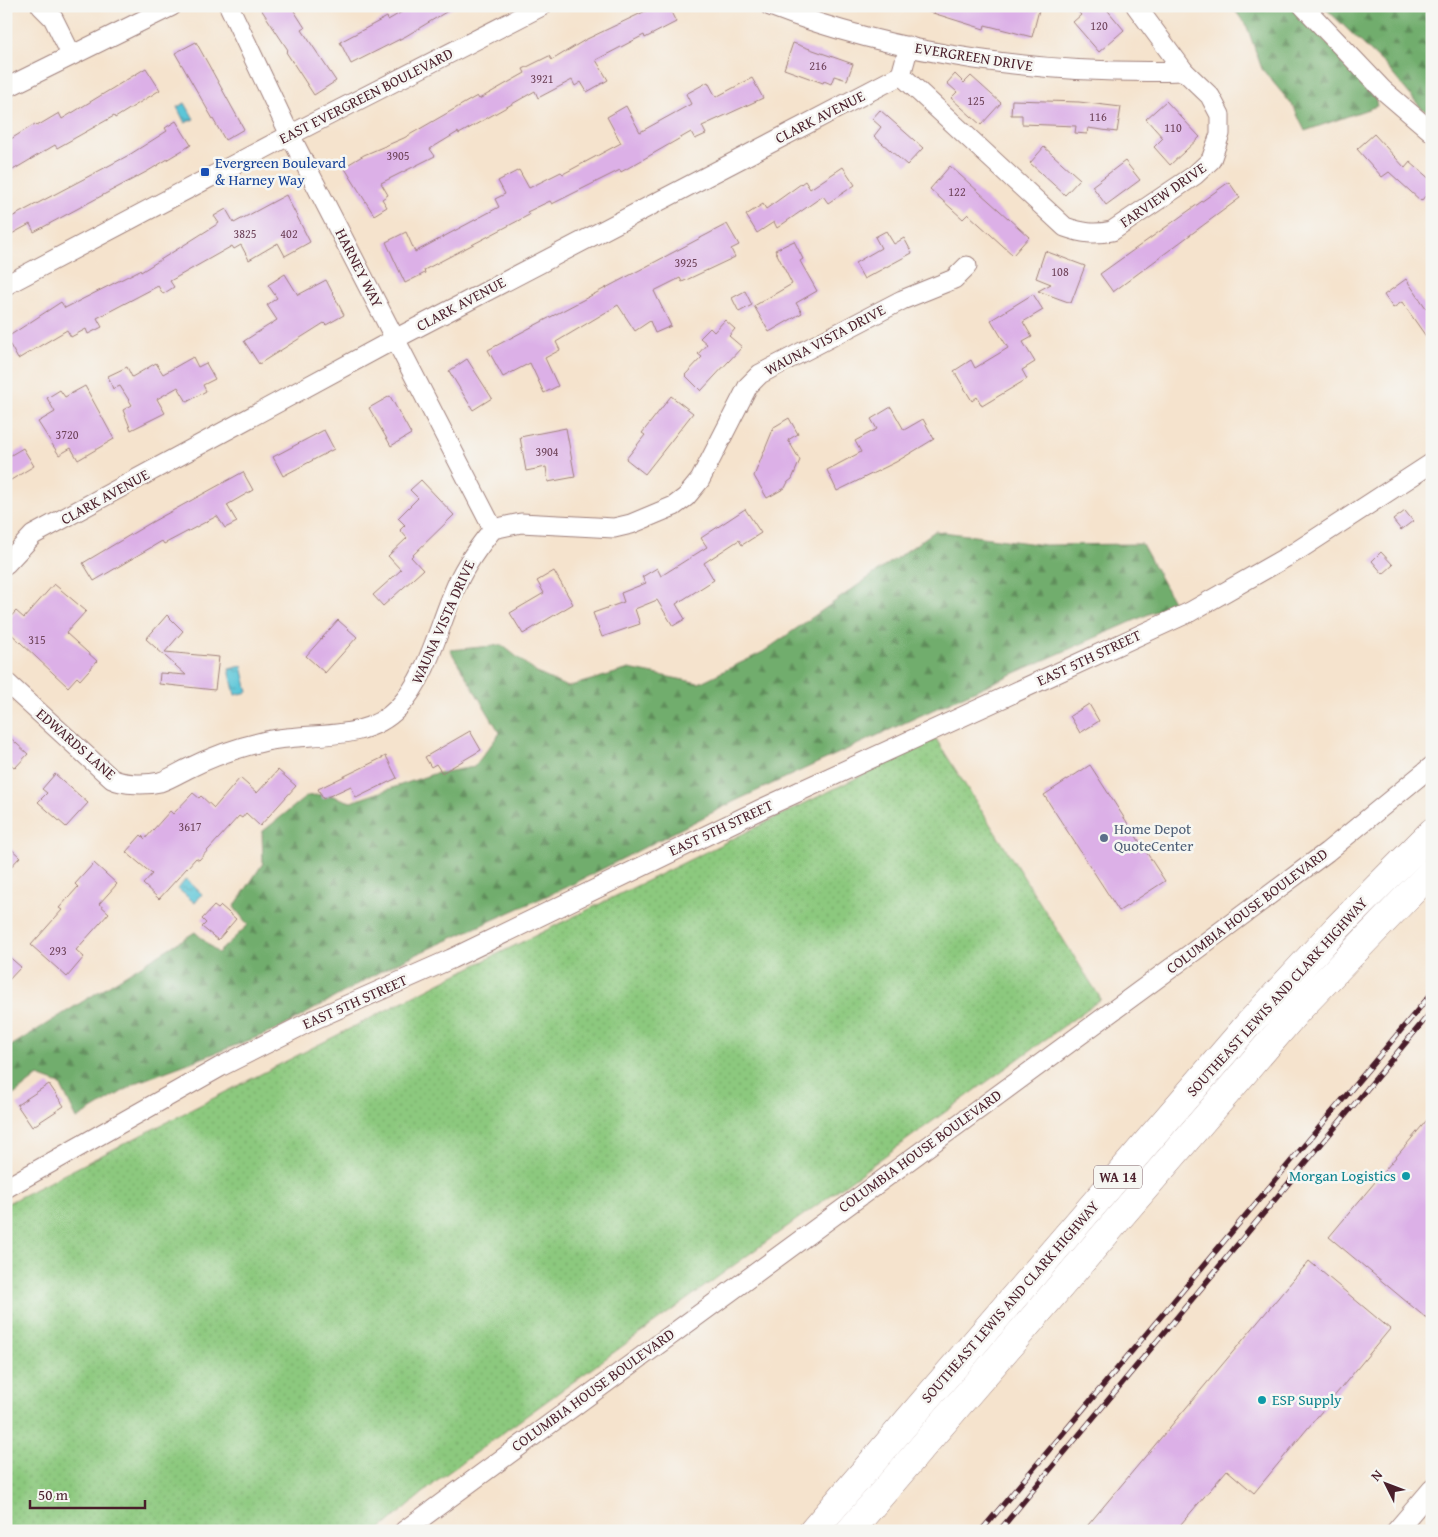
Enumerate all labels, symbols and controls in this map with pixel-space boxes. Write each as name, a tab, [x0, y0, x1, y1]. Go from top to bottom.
house number: 120	[1090, 17, 1108, 34]
street label: EVERGREEN DRIVE	[914, 37, 1035, 76]
street label: EAST EVERGREEN BOULEVARD	[275, 42, 456, 149]
house number: 216	[809, 57, 827, 74]
house number: 3921	[530, 70, 554, 87]
street label: CLARK AVENUE	[771, 85, 869, 148]
house number: 125	[967, 92, 985, 109]
house number: 116	[1089, 108, 1107, 125]
house number: 110	[1164, 119, 1182, 136]
house number: 3905	[386, 147, 410, 164]
place label: Evergreen Boulevard & Harney Way	[215, 152, 346, 190]
street label: FARVIEW DRIVE	[1115, 157, 1211, 232]
marker: Evergreen Boulevard & Harney Way	[199, 166, 211, 178]
house number: 122	[948, 183, 966, 200]
house number: 3825	[233, 225, 257, 242]
house number: 402	[280, 225, 298, 242]
street label: HARNEY WAY	[331, 225, 388, 311]
house number: 3925	[674, 254, 698, 271]
house number: 108	[1051, 263, 1069, 280]
street label: CLARK AVENUE	[413, 271, 509, 336]
street label: WAUNA VISTA DRIVE	[761, 299, 889, 380]
house number: 3720	[55, 426, 79, 443]
house number: 3904	[535, 443, 559, 460]
street label: CLARK AVENUE	[57, 463, 153, 529]
street label: WAUNA VISTA DRIVE	[406, 556, 479, 687]
street label: EAST 5TH STREET	[1033, 624, 1145, 691]
house number: 315	[28, 631, 46, 648]
street label: EDWARDS LANE	[32, 703, 121, 784]
street label: EAST 5TH STREET	[665, 794, 777, 861]
house number: 3617	[178, 818, 202, 835]
place label: Home Depot QuoteCenter	[1114, 818, 1193, 856]
marker: Home Depot QuoteCenter	[1098, 832, 1110, 844]
street label: COLUMBIA HOUSE BOULEVARD	[1162, 843, 1332, 978]
street label: SOUTHEAST LEWIS AND CLARK HIGHWAY	[1181, 892, 1372, 1101]
house number: 293	[49, 942, 67, 959]
street label: EAST 5TH STREET	[299, 969, 411, 1034]
street label: COLUMBIA HOUSE BOULEVARD	[834, 1084, 1006, 1217]
place label: Morgan Logistics	[1289, 1165, 1396, 1186]
road number: WA 14	[1094, 1166, 1142, 1188]
marker: Morgan Logistics	[1400, 1170, 1412, 1182]
street label: SOUTHEAST LEWIS AND CLARK HIGHWAY	[916, 1196, 1103, 1407]
street label: COLUMBIA HOUSE BOULEVARD	[507, 1323, 679, 1456]
place label: ESP Supply	[1272, 1389, 1342, 1410]
marker: ESP Supply	[1256, 1394, 1268, 1406]
north arrow	[1360, 1460, 1410, 1510]
text: N	[1366, 1465, 1387, 1485]
scale bar	[30, 1477, 145, 1509]
text: 50 m	[38, 1484, 69, 1505]

